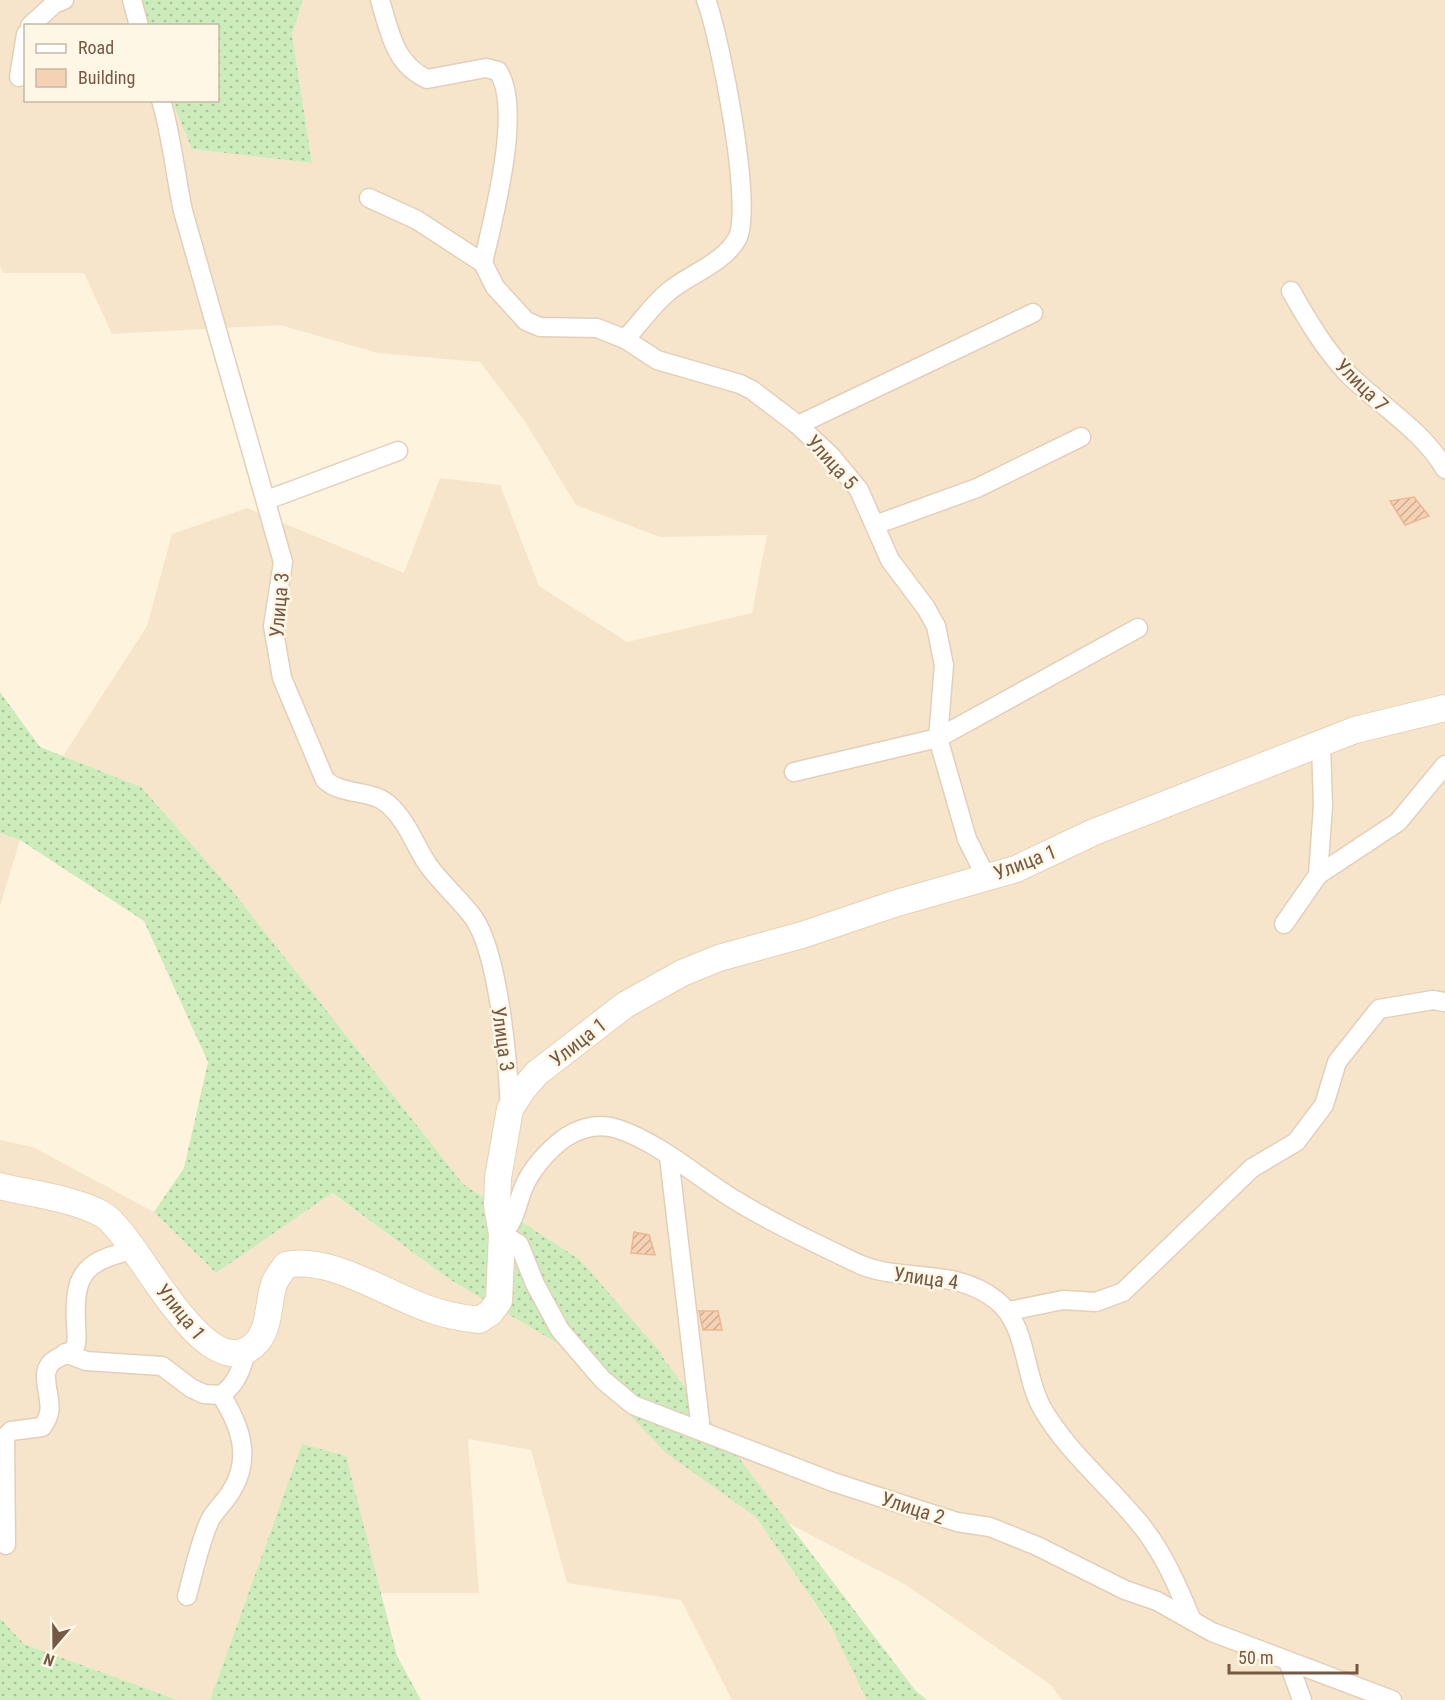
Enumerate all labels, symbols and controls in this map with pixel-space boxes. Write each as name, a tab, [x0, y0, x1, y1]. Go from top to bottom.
legend	[24, 24, 219, 102]
text: Road	[78, 37, 114, 58]
text: Building	[78, 67, 135, 88]
street label: Улица 7	[1330, 353, 1394, 417]
street label: Улица 5	[801, 430, 863, 494]
street label: Улица 3	[264, 571, 294, 639]
street label: Улица 1	[990, 839, 1060, 885]
street label: Улица 3	[487, 1005, 519, 1073]
street label: Улица 1	[545, 1012, 611, 1072]
street label: Улица 4	[892, 1262, 960, 1294]
street label: Улица 1	[151, 1279, 211, 1345]
street label: Улица 2	[878, 1487, 948, 1530]
north arrow	[24, 1616, 84, 1676]
scale bar	[1229, 1637, 1356, 1675]
text: 50 m	[1238, 1647, 1273, 1668]
text: N	[41, 1649, 57, 1670]

